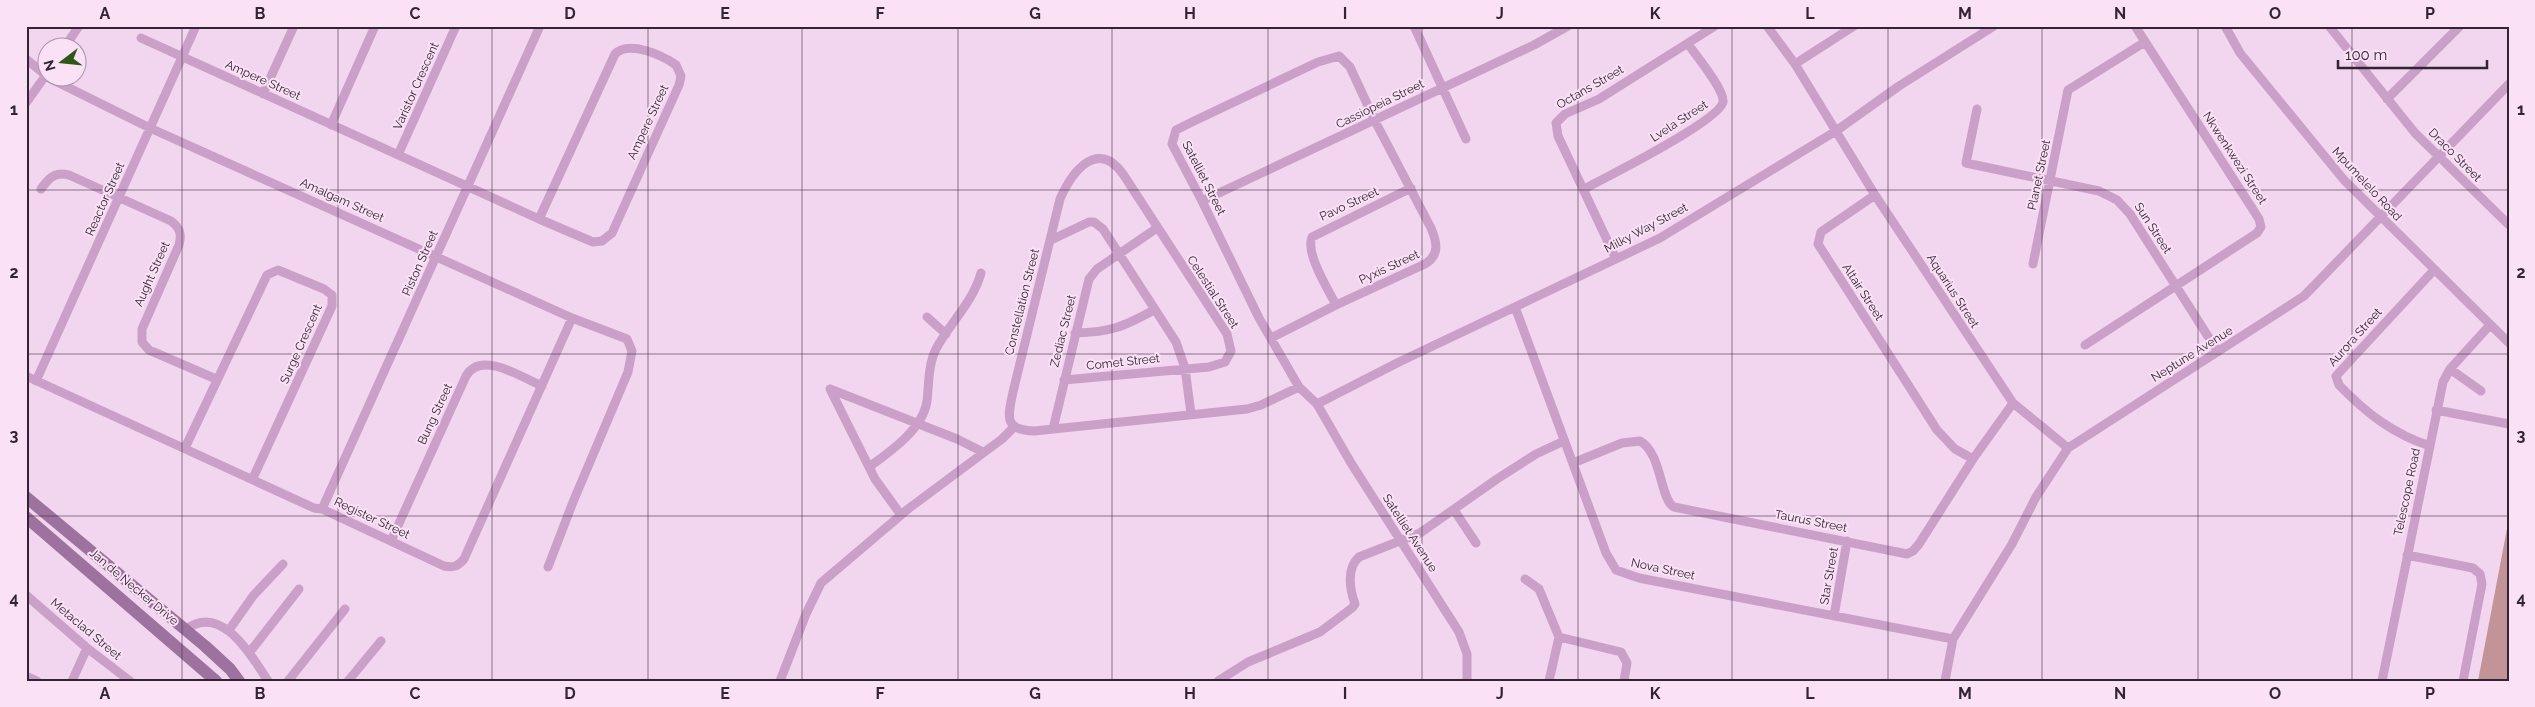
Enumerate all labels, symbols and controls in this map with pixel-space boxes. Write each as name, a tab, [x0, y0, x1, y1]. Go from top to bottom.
text: A	[100, 4, 111, 23]
text: B	[255, 4, 266, 23]
text: C	[410, 4, 421, 23]
text: D	[564, 4, 576, 23]
text: E	[720, 4, 730, 23]
text: F	[875, 4, 885, 23]
text: G	[1029, 4, 1041, 23]
text: H	[1184, 4, 1196, 23]
text: I	[1343, 4, 1347, 23]
text: J	[1496, 4, 1504, 23]
text: K	[1650, 4, 1661, 23]
text: L	[1805, 4, 1815, 23]
text: M	[1958, 4, 1972, 23]
text: N	[2114, 4, 2126, 23]
text: O	[2269, 4, 2281, 23]
text: P	[2425, 4, 2435, 23]
north arrow	[38, 38, 88, 88]
scale bar	[2338, 38, 2486, 70]
street label: Varistor Crescent	[390, 40, 442, 132]
text: 100 m	[2345, 46, 2387, 64]
street label: Ampere Street	[223, 57, 303, 103]
text: N	[40, 58, 59, 73]
street label: Octans Street	[1554, 62, 1626, 112]
street label: Cassiopeia Street	[1334, 77, 1426, 131]
street label: Ampere Street	[625, 82, 671, 162]
street label: Lvela Street	[1648, 97, 1710, 145]
text: 1	[10, 100, 18, 119]
text: 1	[2517, 100, 2525, 119]
street label: Nkwenkwezi Street	[2200, 109, 2270, 207]
street label: Draco Street	[2426, 126, 2484, 184]
street label: Satelliet Street	[1179, 139, 1229, 217]
street label: Planet Street	[2025, 139, 2053, 211]
street label: Mpumelelo Road	[2329, 144, 2405, 224]
street label: Reactor Street	[83, 160, 127, 238]
street label: Amalgam Street	[298, 175, 386, 225]
street label: Pavo Street	[1317, 184, 1381, 224]
street label: Milky Way Street	[1602, 200, 1690, 256]
street label: Sun Street	[2131, 200, 2175, 256]
street label: Piston Street	[399, 228, 441, 298]
street label: Aught Street	[131, 239, 173, 309]
street label: Constellation Street	[1002, 247, 1042, 357]
street label: Pyxis Street	[1357, 247, 1421, 287]
street label: Aquarius Street	[1924, 252, 1982, 330]
street label: Celestial Street	[1184, 253, 1242, 331]
street label: Altair Street	[1839, 261, 1887, 323]
text: 2	[9, 263, 19, 282]
text: 2	[2516, 263, 2526, 282]
street label: Zediac Street	[1047, 293, 1079, 369]
street label: Surge Crescent	[277, 302, 325, 386]
street label: Aurora Street	[2325, 305, 2385, 369]
street label: Neptune Avenue	[2149, 323, 2235, 385]
street label: Comet Street	[1086, 351, 1160, 373]
street label: Bung Street	[415, 381, 455, 447]
text: 3	[10, 426, 19, 445]
text: 3	[2517, 426, 2526, 445]
street label: Telescope Road	[2391, 447, 2423, 537]
street label: Satelliet Avenue	[1380, 492, 1440, 574]
street label: Register Street	[332, 494, 412, 542]
street label: Taurus Street	[1774, 507, 1848, 535]
street label: Jan de Necker Drive	[87, 546, 181, 628]
street label: Star Street	[1817, 546, 1841, 606]
street label: Nova Street	[1630, 555, 1696, 583]
text: 4	[9, 589, 19, 608]
text: 4	[2516, 589, 2526, 608]
street label: Metaclad Street	[48, 595, 124, 663]
text: A	[100, 684, 111, 703]
text: B	[255, 684, 266, 703]
text: C	[410, 684, 421, 703]
text: D	[564, 684, 576, 703]
text: E	[720, 684, 730, 703]
text: F	[875, 684, 885, 703]
text: G	[1029, 684, 1041, 703]
text: H	[1184, 684, 1196, 703]
text: I	[1343, 684, 1347, 703]
text: J	[1496, 684, 1504, 703]
text: K	[1650, 684, 1661, 703]
text: L	[1805, 684, 1815, 703]
text: M	[1958, 684, 1972, 703]
text: N	[2114, 684, 2126, 703]
text: O	[2269, 684, 2281, 703]
text: P	[2425, 684, 2435, 703]

